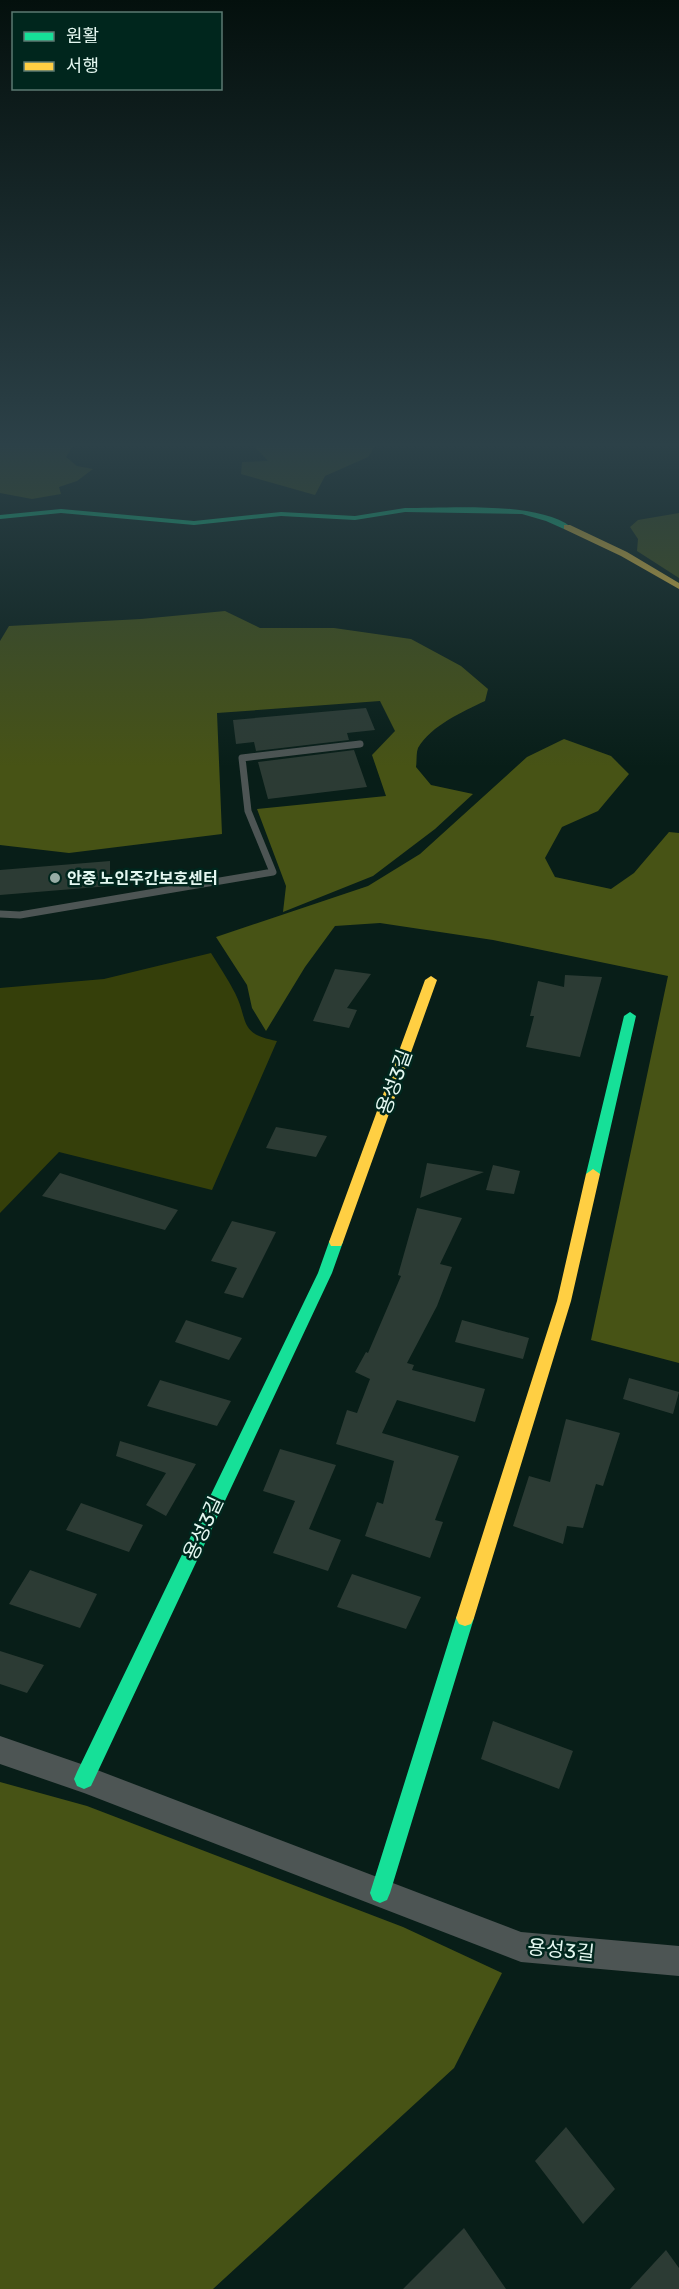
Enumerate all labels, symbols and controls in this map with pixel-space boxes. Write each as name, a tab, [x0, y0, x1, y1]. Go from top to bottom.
legend	[12, 12, 222, 90]
text: 원활	[66, 25, 99, 47]
text: 서행	[66, 55, 99, 77]
place label: 안중 노인주간보호센터	[67, 869, 218, 888]
marker: 안중 노인주간보호센터	[48, 871, 62, 885]
street label: 용성3길	[371, 1046, 417, 1118]
street label: 용성3길	[178, 1492, 228, 1564]
street label: 용성3길	[526, 1935, 596, 1965]

